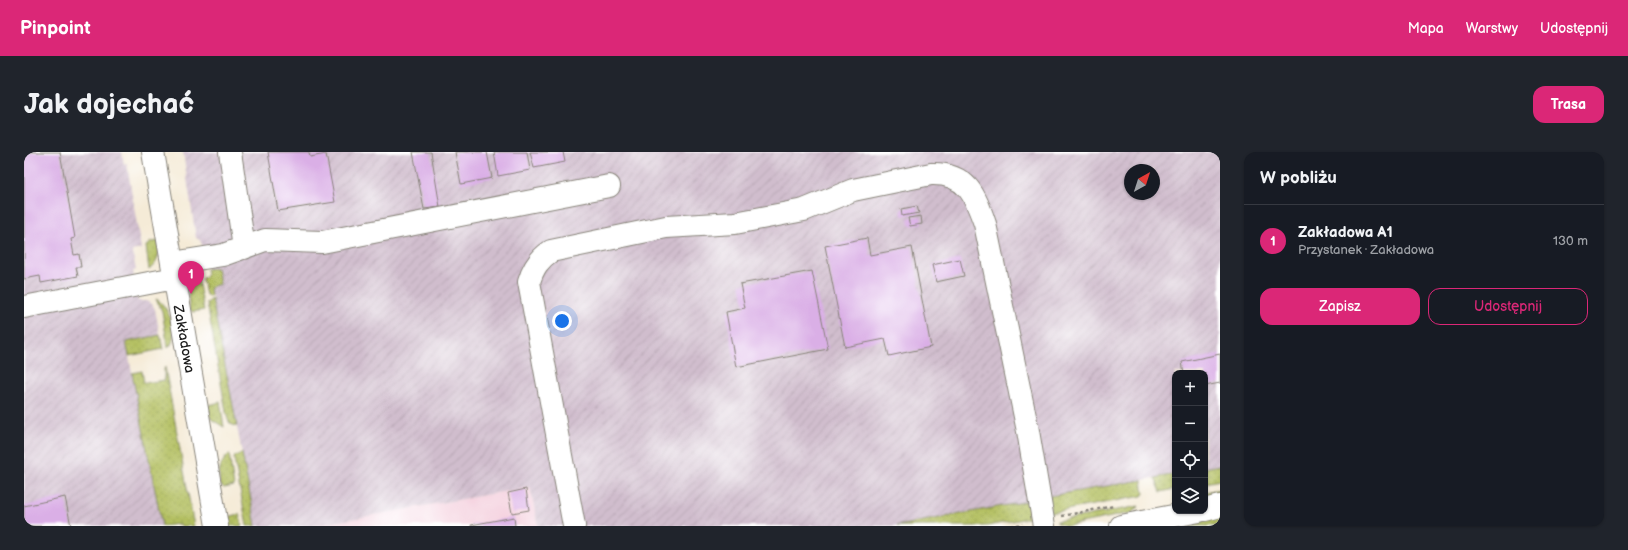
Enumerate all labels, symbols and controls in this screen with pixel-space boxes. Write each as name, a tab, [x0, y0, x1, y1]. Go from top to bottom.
text: Pinpoint	[20, 17, 91, 40]
text: Mapa	[1408, 20, 1444, 37]
text: Warstwy	[1466, 20, 1518, 37]
text: Udostępnij	[1540, 20, 1608, 37]
button: Trasa	[1533, 86, 1604, 123]
text: Jak dojechać	[24, 88, 194, 121]
north arrow	[1124, 164, 1160, 200]
text: W pobliżu	[1260, 168, 1337, 188]
text: Zakładowa A1	[1298, 223, 1393, 242]
text: 1	[1270, 233, 1276, 249]
text: 130 m	[1553, 233, 1588, 249]
text: Przystanek · Zakładowa	[1298, 242, 1434, 258]
pin: 1	[178, 261, 204, 294]
button: Zapisz	[1260, 288, 1420, 325]
button: Udostępnij	[1428, 288, 1588, 325]
street label: Zakładowa	[169, 303, 198, 374]
your location	[552, 311, 572, 331]
map controls	[1172, 370, 1208, 514]
button: +	[1172, 370, 1208, 406]
button: −	[1172, 406, 1208, 442]
button: locate	[1172, 442, 1208, 478]
button: layers	[1172, 478, 1208, 514]

